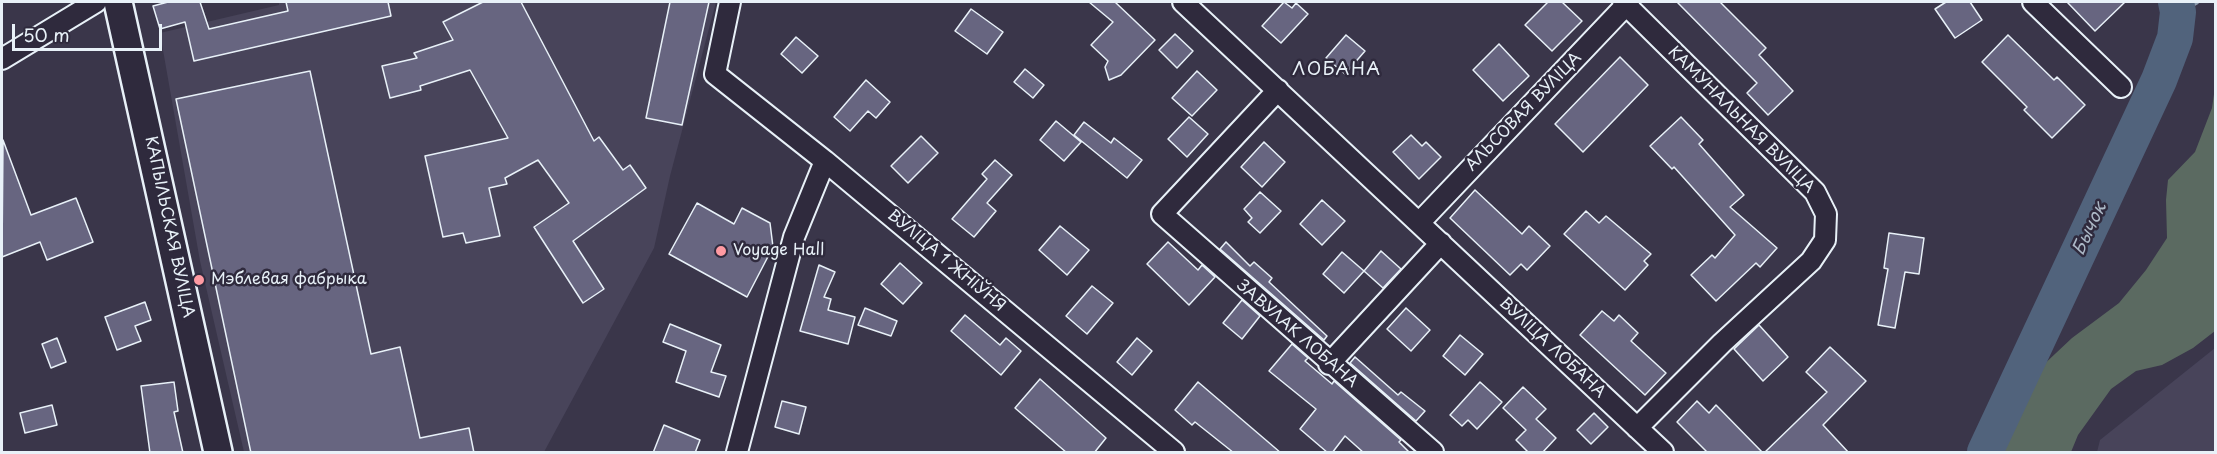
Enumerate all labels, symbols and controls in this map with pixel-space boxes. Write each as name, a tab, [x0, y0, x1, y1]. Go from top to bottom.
scale bar	[15, 12, 165, 50]
text: 50 m	[23, 21, 70, 48]
street label: КАМУНАЛЬНАЯ ВУЛІЦА	[1664, 43, 1818, 197]
street label: АЛЬСОВАЯ ВУЛІЦА	[1462, 49, 1586, 175]
district label: ЛОБАНА	[1293, 59, 1381, 81]
street label: КАПЫЛЬСКАЯ ВУЛІЦА	[140, 135, 198, 319]
water label: Бычок	[2069, 199, 2111, 259]
street label: ВУЛІЦА 1 ЖНІЎНЯ	[883, 206, 1009, 316]
place label: Voyage Hall	[733, 241, 824, 261]
marker: Voyage Hall	[714, 244, 728, 258]
place label: Мэблевая фабрыка	[211, 270, 367, 290]
marker: Мэблевая фабрыка	[192, 273, 206, 287]
street label: ЗАВУЛАК ЛОБАНА	[1233, 276, 1361, 392]
street label: ВУЛІЦА ЛОБАНА	[1495, 294, 1609, 402]

